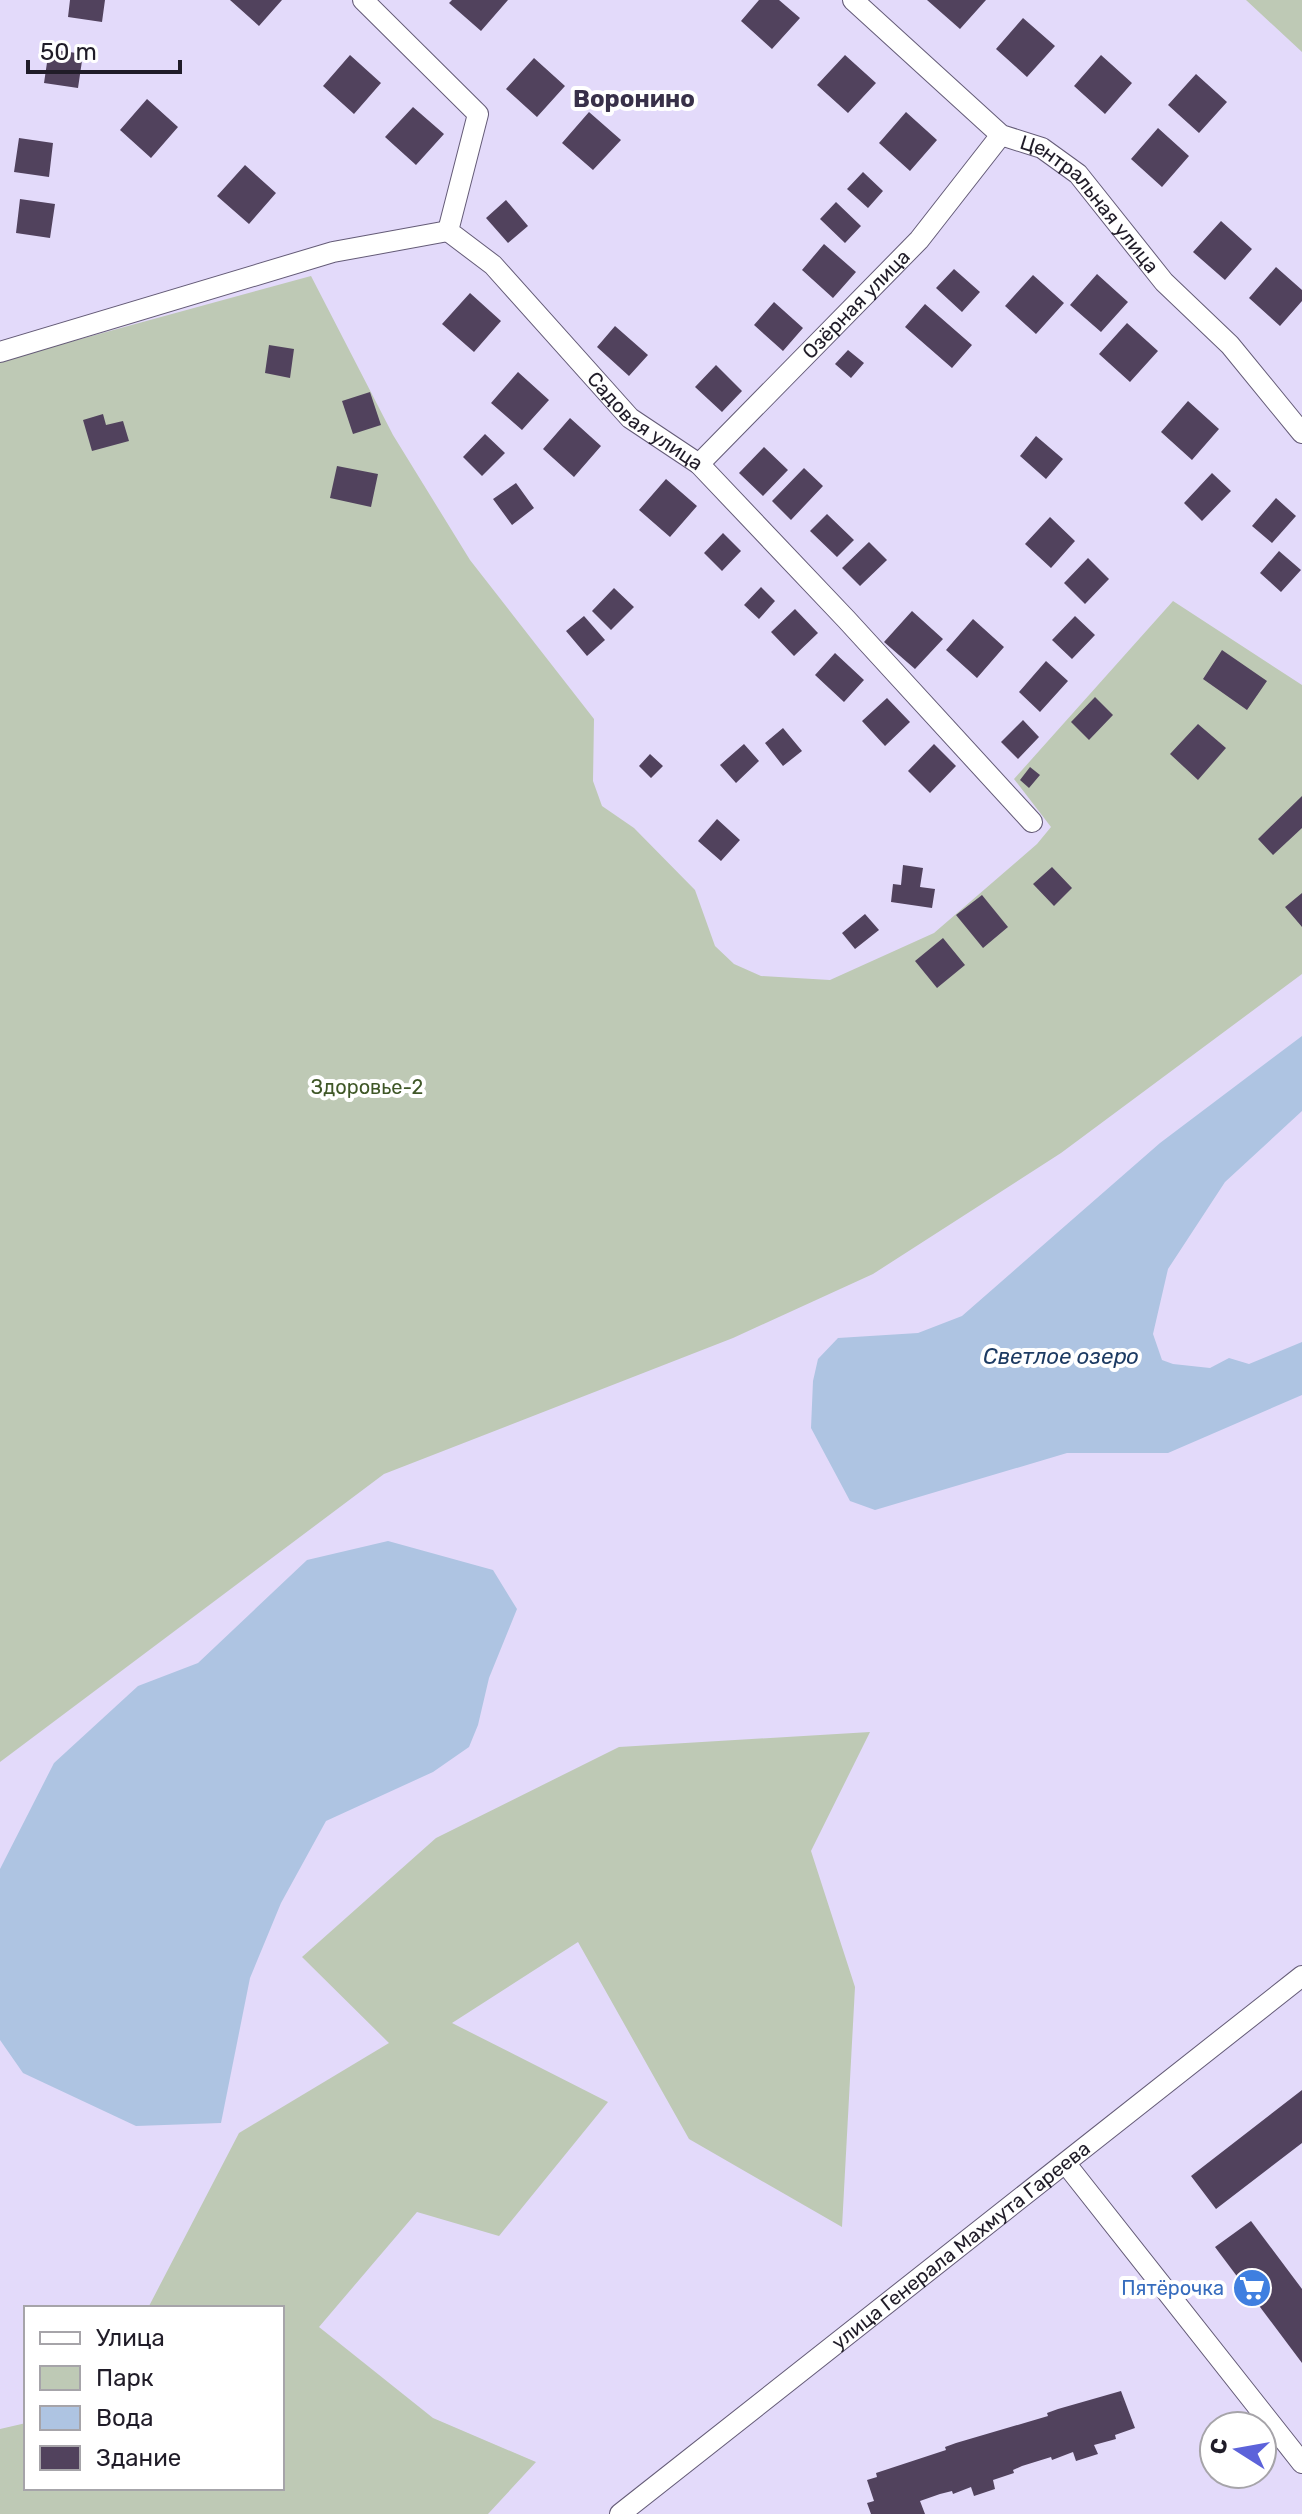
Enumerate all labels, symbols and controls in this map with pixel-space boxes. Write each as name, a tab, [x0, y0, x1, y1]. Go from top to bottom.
scale bar	[28, 24, 180, 74]
text: 50 m	[40, 38, 97, 66]
district label: Воронино	[573, 85, 695, 113]
street label: Центральная улица	[1017, 130, 1164, 278]
street label: Озёрная улица	[797, 245, 915, 364]
street label: Садовая улица	[582, 367, 708, 475]
park label: Здоровье-2	[311, 1075, 423, 1099]
water label: Светлое озеро	[983, 1343, 1139, 1370]
street label: улица Генерала Махмута Гареева	[827, 2136, 1095, 2354]
supermarket icon: Пятёрочка	[1231, 2267, 1273, 2309]
place label: Пятёрочка	[1121, 2276, 1224, 2300]
legend	[24, 2306, 284, 2490]
text: Улица	[96, 2324, 165, 2352]
text: Парк	[96, 2364, 154, 2392]
text: Вода	[96, 2404, 153, 2432]
north arrow	[1198, 2410, 1278, 2490]
text: С	[1204, 2436, 1234, 2456]
text: Здание	[96, 2444, 181, 2472]

